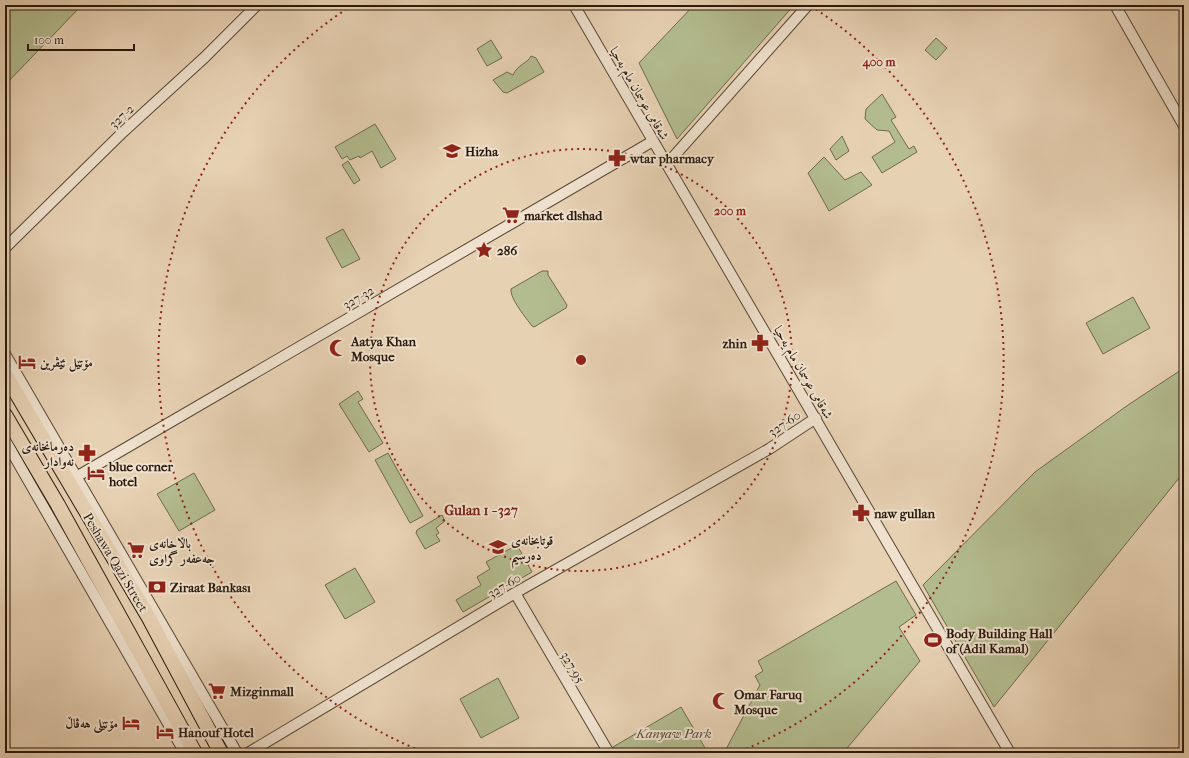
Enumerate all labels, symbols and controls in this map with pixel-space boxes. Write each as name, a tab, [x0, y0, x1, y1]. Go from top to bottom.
scale bar	[28, 26, 134, 52]
text: 100 m	[34, 33, 64, 47]
street label: شەقامی عوسمان مام یەحیا	[603, 44, 672, 144]
text: 400 m	[862, 55, 896, 70]
street label: 327-2	[106, 101, 137, 132]
school or university icon: Hizha	[442, 141, 462, 161]
place label: Hizha	[465, 144, 499, 159]
pharmacy icon: wtar pharmacy	[607, 148, 627, 168]
place label: wtar pharmacy	[629, 151, 715, 167]
text: 200 m	[714, 204, 747, 218]
supermarket icon: market dlshad	[501, 205, 521, 225]
place label: market dlshad	[523, 208, 603, 223]
place icon: 286	[474, 240, 494, 260]
place label: 286	[497, 243, 518, 258]
street label: 327-32	[340, 282, 377, 312]
street label: شەقامی عوسمان مام یەحیا	[767, 323, 836, 423]
pharmacy icon: zhin	[750, 333, 770, 353]
place label: Aatya Khan Mosque	[350, 334, 416, 365]
place label: zhin	[722, 336, 747, 351]
mosque icon: Aatya Khan Mosque	[328, 338, 348, 358]
hotel icon: مۆتێل ئێڤرین	[17, 352, 37, 372]
centre of rings	[574, 353, 588, 367]
place label: مۆتێل ئێڤرین	[40, 355, 93, 372]
street label: 327-60	[765, 407, 803, 439]
place label: دەرمانخانەی نەوادار	[21, 439, 75, 470]
pharmacy icon: دەرمانخانەی نەوادار	[77, 443, 97, 463]
place label: blue corner hotel	[108, 459, 173, 489]
hotel icon: blue corner hotel	[86, 463, 106, 483]
district label: Gulan 1 - 327	[444, 502, 518, 519]
pharmacy icon: naw gullan	[851, 503, 871, 523]
place label: naw gullan	[873, 506, 936, 522]
street label: Peshawa Qazi Street	[80, 510, 151, 615]
place label: قوتابخانەی دەرسیم	[511, 533, 554, 569]
place label: باڵاخانەی جەعفەر گراوی	[149, 536, 215, 567]
school or university icon: قوتابخانەی دەرسیم	[488, 537, 508, 557]
supermarket icon: باڵاخانەی جەعفەر گراوی	[126, 540, 146, 560]
street label: 327-60	[485, 570, 524, 601]
bank icon: Ziraat Bankası	[147, 577, 167, 597]
place label: Ziraat Bankası	[170, 580, 251, 595]
place label: Body Building Hall of (Adil Kamal)	[946, 626, 1053, 656]
sports icon: Body Building Hall of (Adil Kamal)	[923, 630, 943, 650]
street label: 327-95	[558, 649, 588, 686]
supermarket icon: Mizginmall	[207, 681, 227, 701]
place label: Mizginmall	[229, 684, 294, 700]
place label: Omar Faruq Mosque	[733, 687, 803, 718]
mosque icon: Omar Faruq Mosque	[711, 691, 731, 711]
hotel icon: مۆتێلی هەڤاڵ	[121, 713, 141, 733]
place label: مۆتێلی هەڤاڵ	[65, 716, 118, 734]
hotel icon: Hanouf Hotel	[155, 722, 175, 742]
place label: Hanouf Hotel	[178, 725, 254, 740]
park label: Kanyaw Park	[635, 726, 712, 741]

